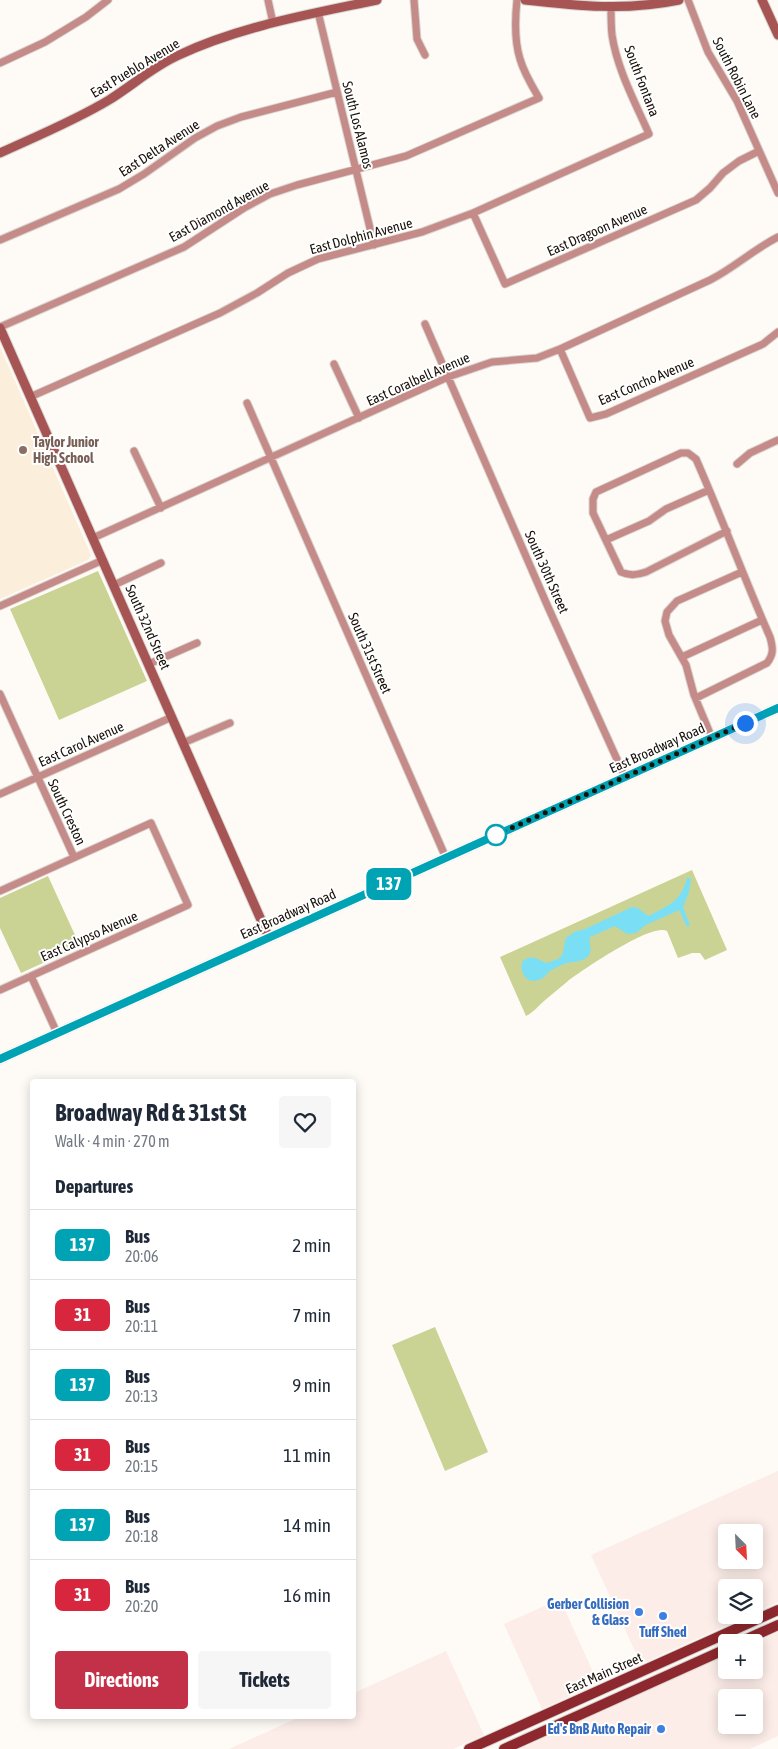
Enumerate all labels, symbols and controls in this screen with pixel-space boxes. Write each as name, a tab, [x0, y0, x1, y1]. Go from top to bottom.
street label: East Pueblo Avenue	[88, 35, 182, 101]
street label: South Robin Lane	[710, 35, 764, 121]
street label: South Fontana	[621, 43, 663, 119]
street label: South Los Alamos	[339, 80, 377, 170]
street label: East Delta Avenue	[116, 116, 202, 180]
street label: East Diamond Avenue	[166, 177, 272, 245]
street label: East Dragoon Avenue	[544, 201, 650, 259]
street label: East Dolphin Avenue	[308, 215, 414, 257]
street label: East Coralbell Avenue	[364, 349, 472, 409]
street label: East Concho Avenue	[596, 354, 696, 408]
place label: Taylor Junior High School	[33, 434, 99, 466]
marker: Taylor Junior High School	[17, 444, 29, 456]
street label: South 30th Street	[522, 528, 572, 616]
street label: South 32nd Street	[122, 582, 174, 672]
street label: South 31st Street	[345, 610, 395, 696]
your location	[733, 711, 758, 736]
street label: East Carol Avenue	[36, 718, 126, 770]
street label: East Broadway Road	[607, 720, 707, 776]
street label: South Creston	[45, 776, 89, 848]
unlabelled marker	[485, 824, 507, 846]
line badge: 137	[360, 868, 418, 900]
text: 137	[376, 873, 402, 894]
street label: East Broadway Road	[238, 886, 338, 942]
street label: East Calypso Avenue	[38, 907, 140, 965]
button: heart	[279, 1096, 331, 1148]
text: Broadway Rd & 31st St	[55, 1099, 246, 1126]
text: Walk · 4 min · 270 m	[55, 1132, 169, 1150]
text: Departures	[55, 1175, 133, 1197]
text: Bus	[125, 1225, 150, 1247]
text: 137	[70, 1234, 95, 1255]
text: 2 min	[292, 1234, 331, 1256]
text: 20:06	[125, 1247, 159, 1265]
text: Bus	[125, 1295, 150, 1317]
text: 31	[74, 1304, 91, 1325]
text: 7 min	[292, 1304, 331, 1326]
text: 20:11	[125, 1317, 158, 1335]
text: Bus	[125, 1365, 150, 1387]
text: 137	[70, 1374, 95, 1395]
text: 9 min	[292, 1374, 331, 1396]
text: 20:13	[125, 1387, 158, 1405]
text: Bus	[125, 1435, 150, 1457]
text: 31	[74, 1444, 91, 1465]
text: 11 min	[283, 1444, 331, 1466]
text: 20:15	[125, 1457, 158, 1475]
text: Bus	[125, 1505, 150, 1527]
text: 137	[70, 1514, 95, 1535]
text: 14 min	[283, 1514, 331, 1536]
north arrow	[718, 1524, 762, 1569]
map controls	[718, 1524, 763, 1734]
text: 20:18	[125, 1527, 158, 1545]
text: Bus	[125, 1575, 150, 1597]
button: layers	[718, 1579, 763, 1624]
text: 31	[74, 1584, 91, 1605]
text: 16 min	[283, 1584, 331, 1606]
place label: Gerber Collision & Glass	[547, 1596, 629, 1628]
text: 20:20	[125, 1597, 158, 1615]
marker: Gerber Collision & Glass	[633, 1606, 645, 1618]
marker: Tuff Shed	[657, 1610, 669, 1622]
place label: Tuff Shed	[639, 1624, 687, 1640]
button: +	[718, 1634, 763, 1679]
street label: East Main Street	[563, 1649, 645, 1697]
button: Directions	[55, 1651, 188, 1709]
button: Tickets	[198, 1651, 331, 1709]
button: −	[718, 1689, 763, 1734]
place label: Ed's BnB Auto Repair	[547, 1721, 652, 1737]
marker: Ed's BnB Auto Repair	[655, 1723, 667, 1735]

